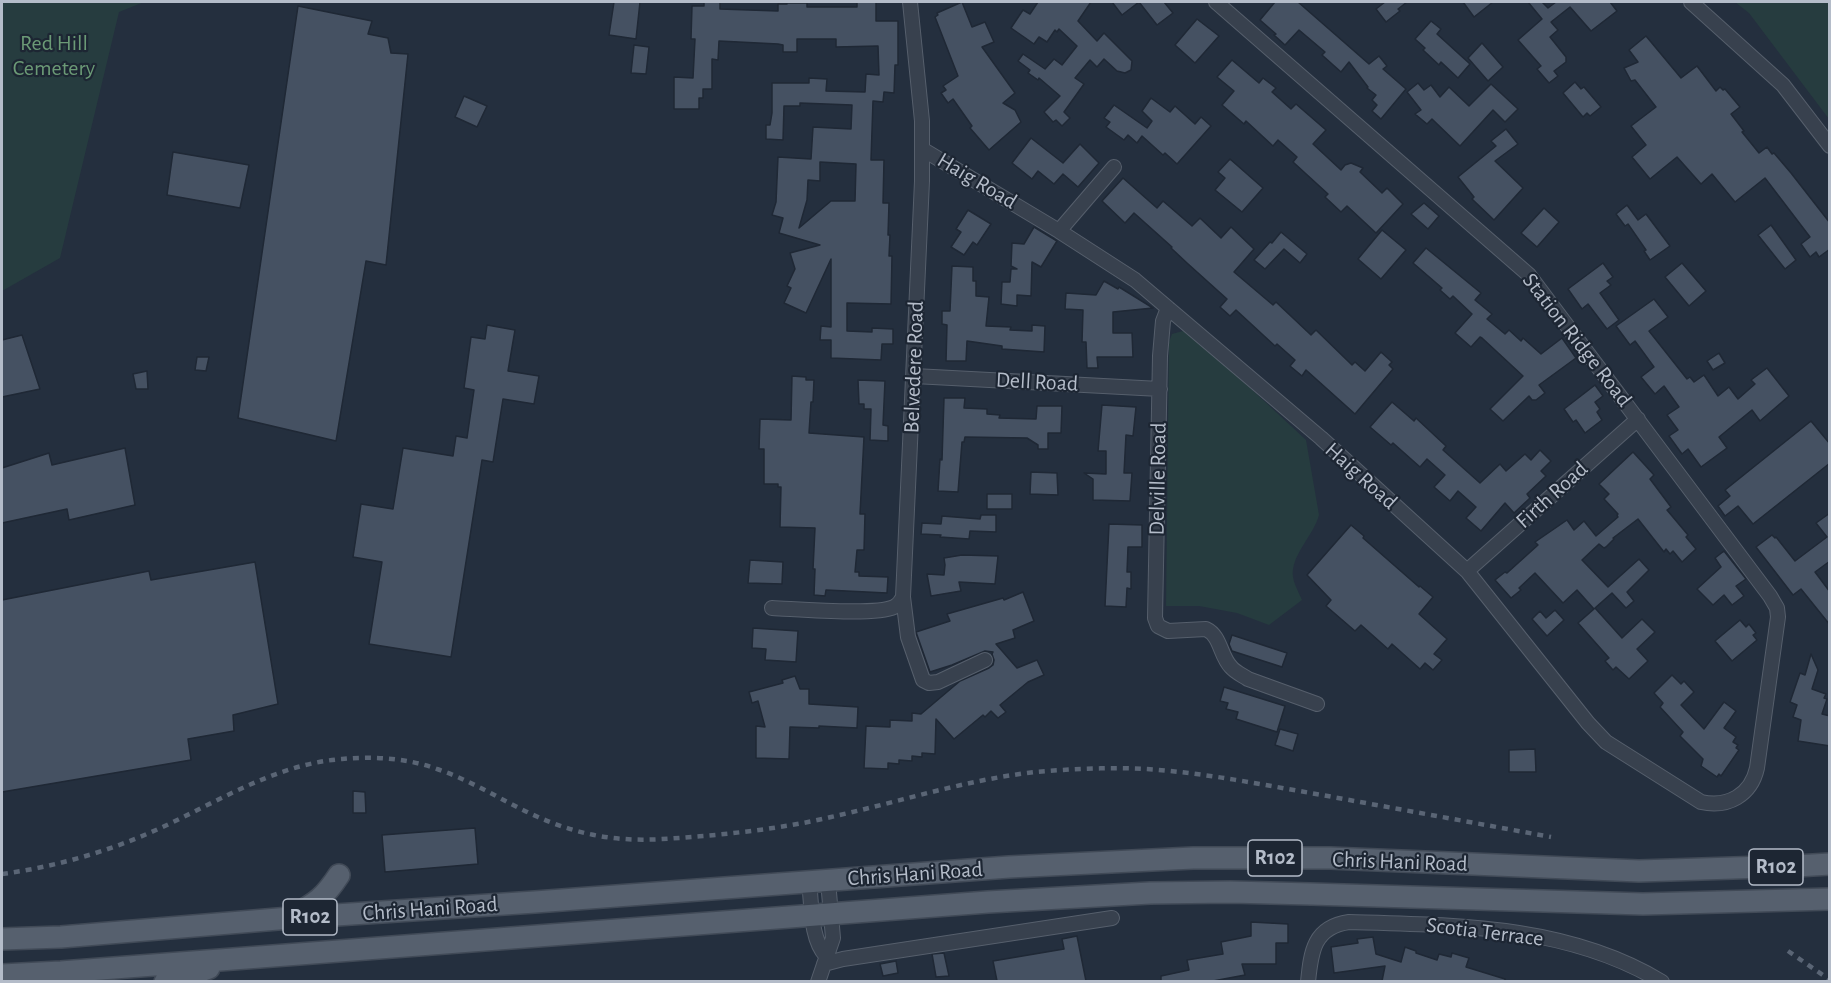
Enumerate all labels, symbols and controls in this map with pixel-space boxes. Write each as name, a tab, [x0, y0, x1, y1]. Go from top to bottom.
park label: Red Hill Cemetery	[13, 30, 95, 82]
street label: Haig Road	[932, 147, 1022, 215]
street label: Station Ridge Road	[1517, 268, 1637, 412]
street label: Belvedere Road	[898, 300, 930, 434]
street label: Dell Road	[995, 367, 1079, 397]
street label: Delville Road	[1144, 422, 1172, 536]
street label: Haig Road	[1319, 437, 1403, 515]
street label: Firth Road	[1511, 456, 1593, 534]
road number: R102	[1248, 840, 1302, 876]
street label: Chris Hani Road	[1332, 846, 1468, 878]
road number: R102	[1749, 849, 1803, 885]
street label: Chris Hani Road	[847, 856, 983, 892]
street label: Chris Hani Road	[362, 891, 498, 927]
road number: R102	[283, 899, 337, 935]
street label: Scotia Terrace	[1425, 912, 1545, 952]

